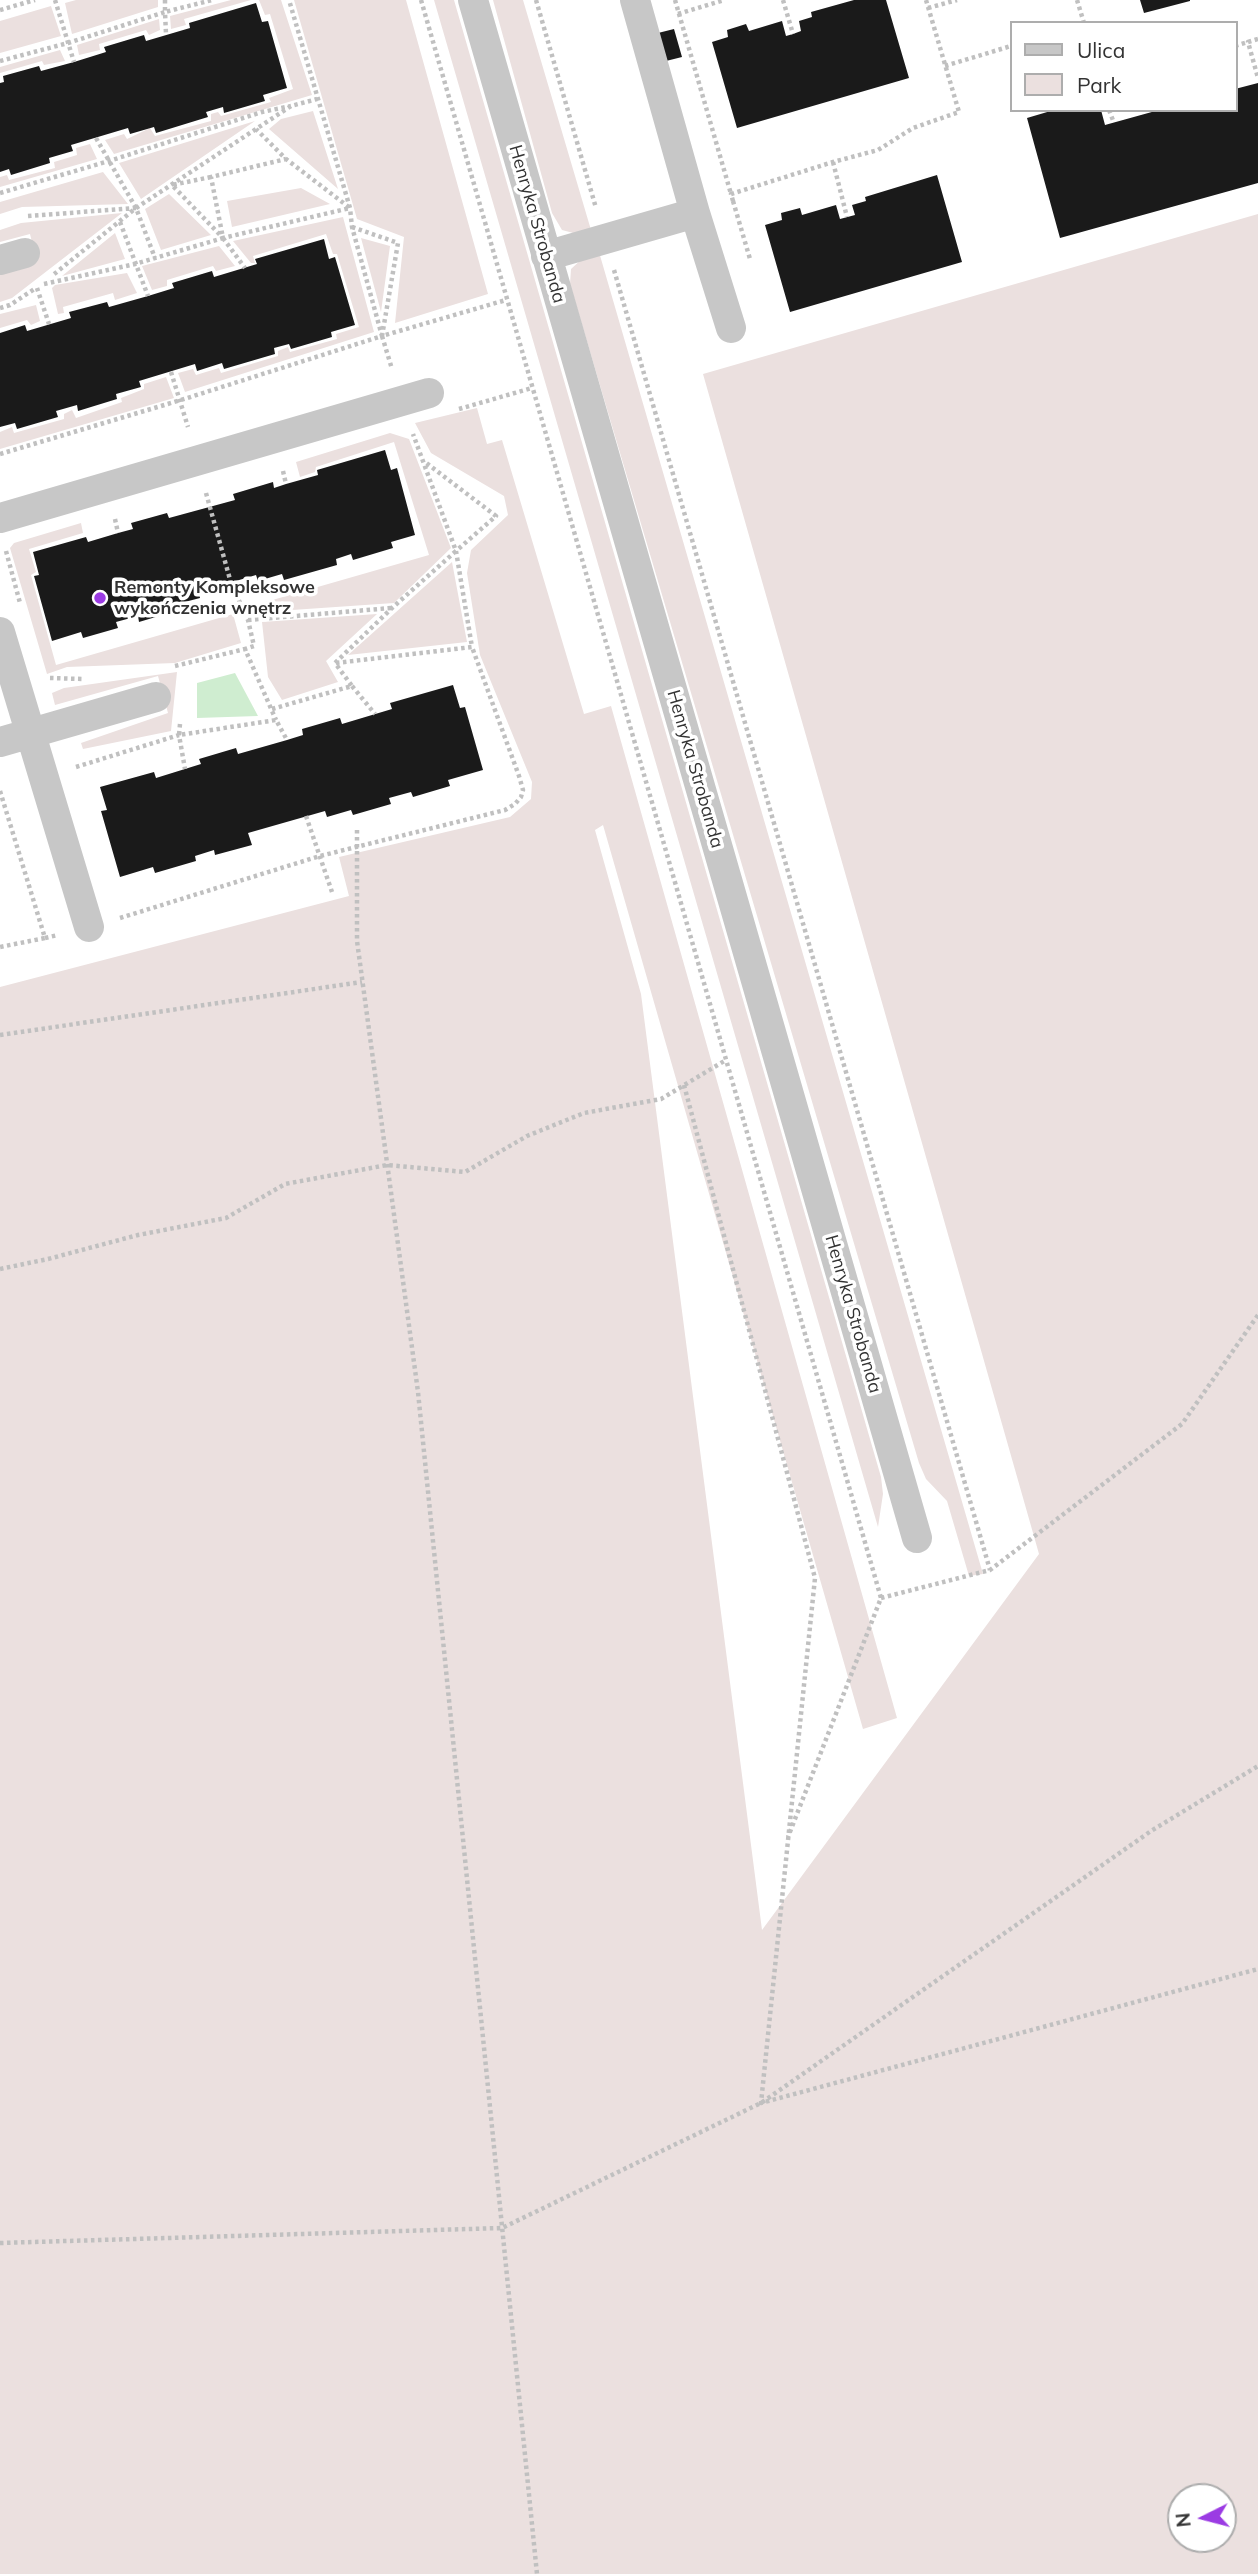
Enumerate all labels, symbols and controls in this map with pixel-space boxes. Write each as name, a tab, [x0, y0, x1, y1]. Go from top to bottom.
legend	[1010, 21, 1237, 112]
text: Ulica	[1077, 37, 1125, 63]
text: Park	[1077, 72, 1121, 98]
street label: Henryka Strobanda	[504, 143, 570, 305]
place label: Remonty Kompleksowe wykończenia wnętrz	[114, 577, 315, 620]
marker: Remonty Kompleksowe wykończenia wnętrz	[92, 590, 108, 606]
street label: Henryka Strobanda	[662, 688, 728, 850]
street label: Henryka Strobanda	[820, 1233, 886, 1395]
north arrow	[1167, 2483, 1237, 2553]
text: N	[1170, 2512, 1196, 2528]

